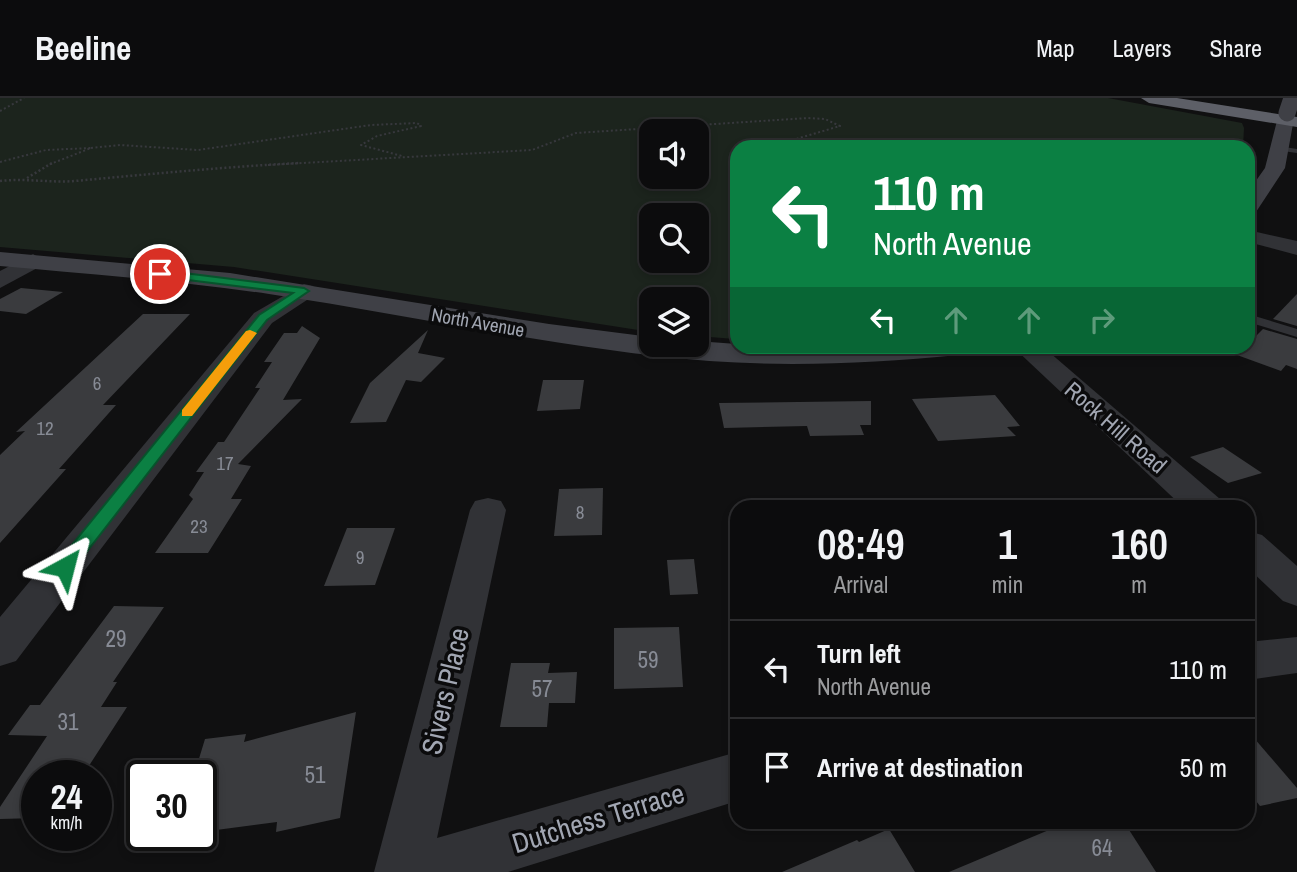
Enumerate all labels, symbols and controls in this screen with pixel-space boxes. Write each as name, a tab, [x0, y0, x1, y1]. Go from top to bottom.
text: Beeline	[35, 26, 131, 70]
text: Map	[1036, 32, 1074, 64]
text: Layers	[1112, 32, 1171, 64]
text: Share	[1209, 32, 1262, 64]
map controls	[639, 119, 709, 357]
button: sound	[639, 119, 709, 189]
text: 110 m	[873, 159, 985, 225]
icon: left	[758, 168, 849, 259]
button: search	[639, 203, 709, 273]
text: North Avenue	[873, 222, 1032, 265]
pin	[130, 244, 190, 304]
icon: arrive	[141, 255, 179, 293]
button: layers	[639, 287, 709, 357]
street label: North Avenue	[429, 301, 527, 343]
icon: left	[864, 301, 902, 339]
icon: ahead	[937, 301, 975, 339]
icon: ahead	[1010, 301, 1048, 339]
icon: right	[1083, 301, 1121, 339]
house number: 6	[93, 370, 101, 396]
street label: Rock Hill Road	[1058, 374, 1174, 480]
house number: 12	[36, 415, 54, 441]
house number: 17	[216, 450, 234, 476]
house number: 8	[576, 499, 584, 525]
house number: 23	[190, 513, 208, 539]
text: 08:49	[817, 516, 905, 572]
text: 1	[998, 516, 1017, 572]
text: 160	[1110, 516, 1168, 572]
position arrow	[28, 530, 102, 604]
house number: 9	[356, 544, 364, 570]
text: Arrival	[834, 569, 888, 600]
text: min	[992, 569, 1023, 600]
text: m	[1131, 569, 1147, 600]
house number: 29	[106, 623, 126, 654]
street label: Sivers Place	[412, 624, 478, 758]
text: Turn left	[817, 636, 901, 671]
house number: 59	[638, 644, 658, 675]
icon: left	[758, 650, 796, 688]
text: 110 m	[1169, 652, 1227, 687]
text: North Avenue	[817, 671, 931, 702]
house number: 57	[532, 673, 552, 704]
house number: 31	[58, 706, 79, 737]
icon: arrive	[758, 748, 796, 786]
text: Arrive at destination	[817, 750, 1023, 785]
text: 50 m	[1180, 750, 1227, 785]
house number: 51	[305, 759, 326, 790]
speed limit sign: 30	[126, 760, 217, 851]
text: 24	[51, 773, 82, 820]
street label: Dutchess Terrace	[507, 774, 689, 862]
text: km/h	[51, 810, 83, 835]
house number: 64	[1092, 832, 1113, 863]

